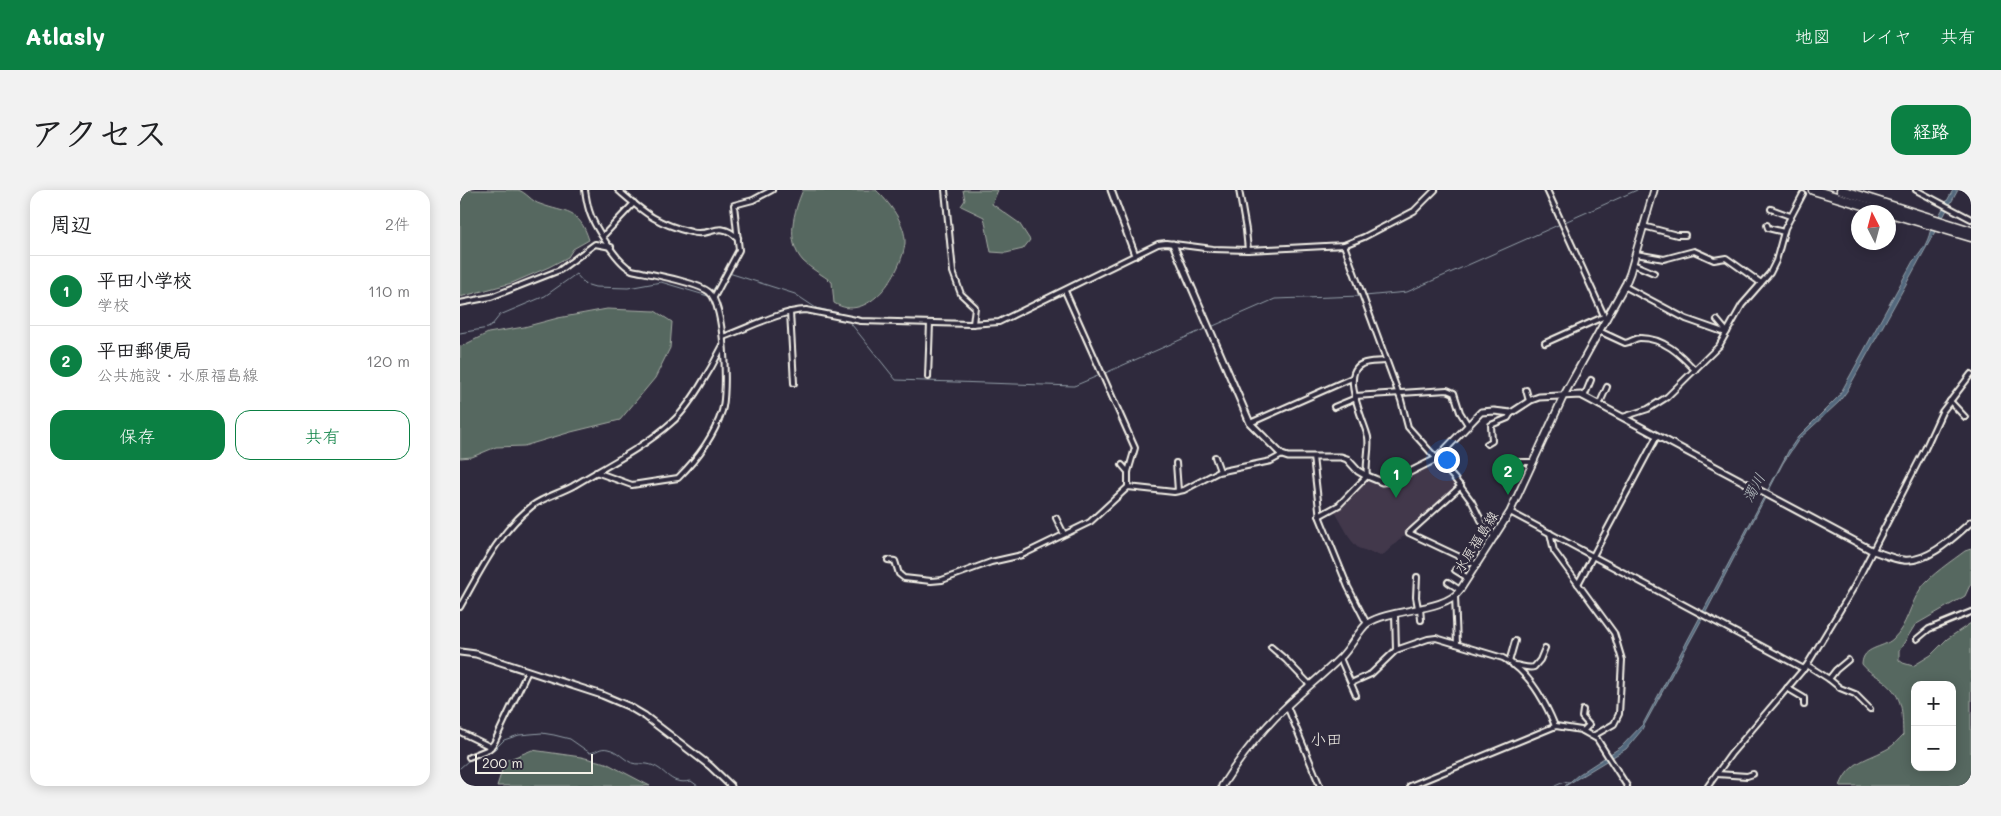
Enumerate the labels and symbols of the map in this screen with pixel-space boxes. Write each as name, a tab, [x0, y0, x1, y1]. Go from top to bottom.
north arrow	[1851, 205, 1896, 250]
your location	[1434, 447, 1460, 473]
pin: 2	[1492, 454, 1524, 495]
pin: 1	[1380, 457, 1412, 498]
water label: 濁川	[1737, 470, 1769, 505]
street label: 水原福島線	[1449, 507, 1502, 576]
district label: 小田	[1310, 728, 1342, 749]
scale bar	[475, 751, 592, 774]

